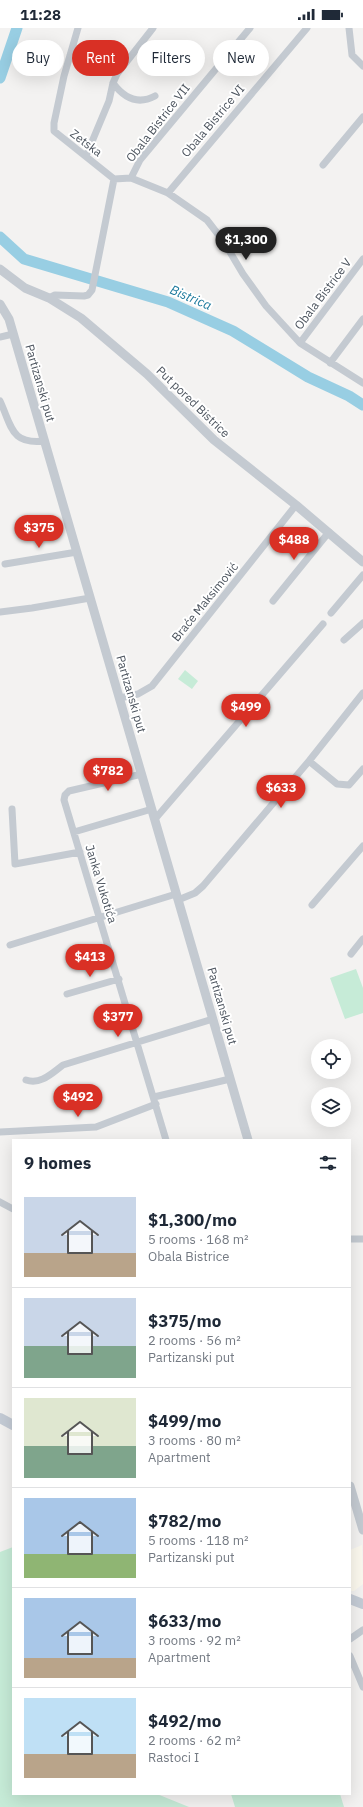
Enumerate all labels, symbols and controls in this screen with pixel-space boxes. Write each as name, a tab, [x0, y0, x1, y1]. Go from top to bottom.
text: 11:28	[20, 5, 61, 24]
chip: Buy	[12, 40, 64, 76]
chip: Rent	[72, 40, 129, 76]
chip: Filters	[137, 40, 205, 76]
chip: New	[213, 40, 269, 76]
street label: Obala Bistrice VII	[122, 81, 193, 165]
street label: Obala Bistrice VI	[178, 81, 247, 160]
street label: Zetska	[67, 126, 106, 160]
pin: $1,300	[213, 227, 279, 261]
text: $1,300	[224, 231, 268, 248]
street label: Obala Bistrice V	[291, 255, 355, 332]
water label: Bistrica	[167, 281, 214, 314]
street label: Partizanski put	[22, 342, 59, 423]
street label: Put pored Bistrice	[153, 363, 233, 441]
pin: $375	[15, 515, 63, 549]
text: $375	[23, 519, 55, 536]
pin: $488	[270, 527, 318, 561]
text: $488	[278, 531, 310, 548]
street label: Braće Maksimović	[168, 559, 241, 644]
street label: Partizanski put	[113, 653, 150, 734]
pin: $499	[222, 694, 270, 728]
text: $499	[230, 698, 262, 715]
pin: $782	[84, 758, 132, 792]
text: $782	[92, 762, 124, 779]
pin: $633	[257, 775, 305, 809]
text: $633	[265, 779, 297, 796]
street label: Janka Vukotića	[82, 843, 121, 925]
pin: $413	[66, 944, 114, 978]
text: $413	[74, 948, 106, 965]
street label: Partizanski put	[204, 965, 241, 1046]
pin: $377	[94, 1004, 142, 1038]
text: $377	[102, 1008, 134, 1025]
map controls	[311, 1039, 351, 1127]
button: locate	[311, 1039, 351, 1079]
pin: $492	[54, 1084, 102, 1118]
button: layers	[311, 1087, 351, 1127]
text: $492	[62, 1088, 94, 1105]
text: 9 homes	[24, 1152, 91, 1174]
icon: filters	[317, 1152, 339, 1174]
text: $1,300/mo	[148, 1209, 237, 1231]
icon: home	[56, 1213, 104, 1261]
text: 5 rooms · 168 m²	[148, 1231, 249, 1248]
text: Obala Bistrice	[148, 1248, 229, 1265]
text: $375/mo	[148, 1310, 221, 1332]
icon: home	[56, 1314, 104, 1362]
text: 2 rooms · 56 m²	[148, 1332, 241, 1349]
text: Partizanski put	[148, 1349, 235, 1366]
text: $499/mo	[148, 1410, 221, 1432]
icon: home	[56, 1414, 104, 1462]
text: 3 rooms · 80 m²	[148, 1432, 241, 1449]
text: Apartment	[148, 1449, 211, 1466]
text: $782/mo	[148, 1510, 221, 1532]
icon: home	[56, 1514, 104, 1562]
text: 5 rooms · 118 m²	[148, 1532, 249, 1549]
text: Partizanski put	[148, 1549, 235, 1566]
text: $633/mo	[148, 1610, 221, 1632]
icon: home	[56, 1614, 104, 1662]
text: 3 rooms · 92 m²	[148, 1632, 241, 1649]
text: Apartment	[148, 1649, 211, 1666]
text: $492/mo	[148, 1710, 221, 1732]
icon: home	[56, 1714, 104, 1762]
text: 2 rooms · 62 m²	[148, 1732, 241, 1749]
text: Rastoci I	[148, 1749, 199, 1766]

